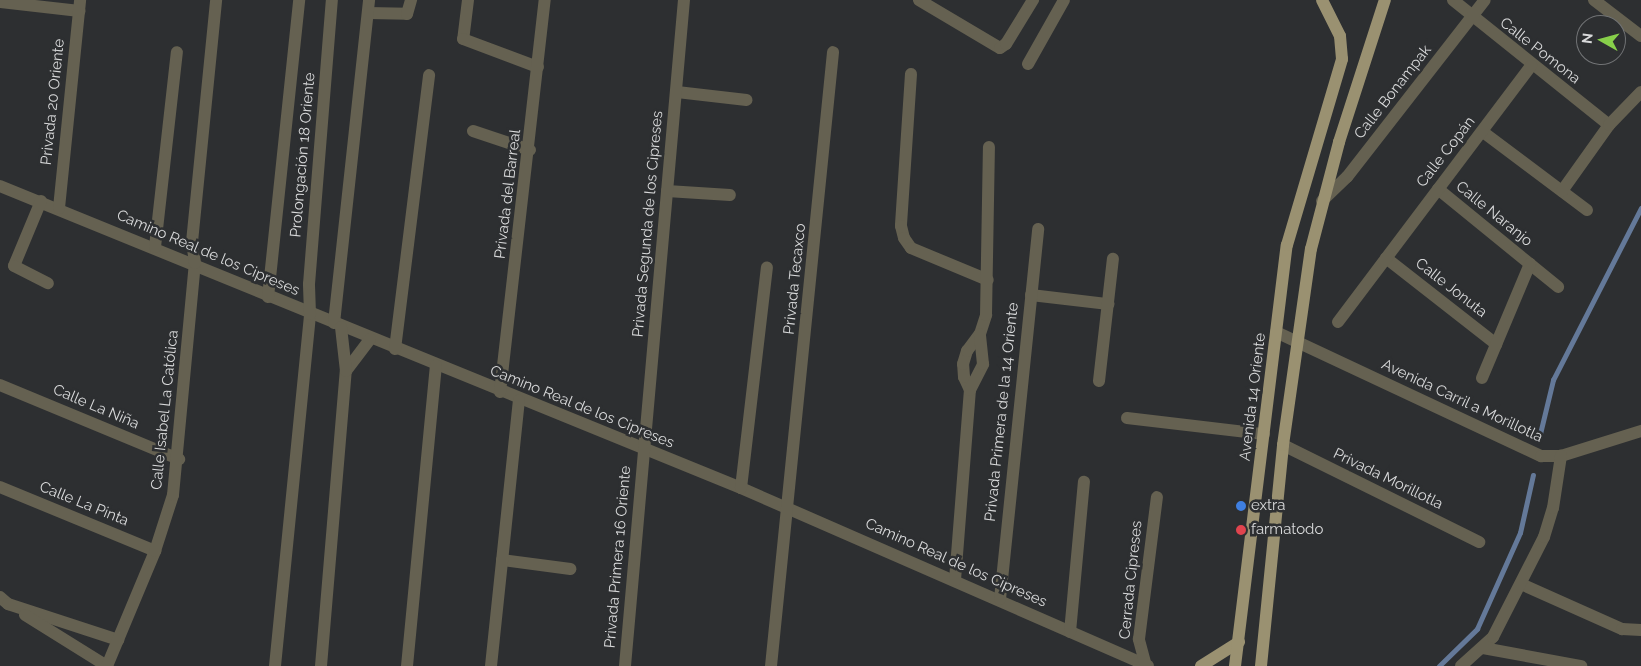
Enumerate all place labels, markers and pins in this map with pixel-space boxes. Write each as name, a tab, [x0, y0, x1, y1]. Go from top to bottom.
place label: extra	[1251, 497, 1286, 515]
marker: extra	[1235, 500, 1247, 512]
place label: farmatodo	[1251, 521, 1323, 539]
marker: farmatodo	[1235, 524, 1247, 536]

